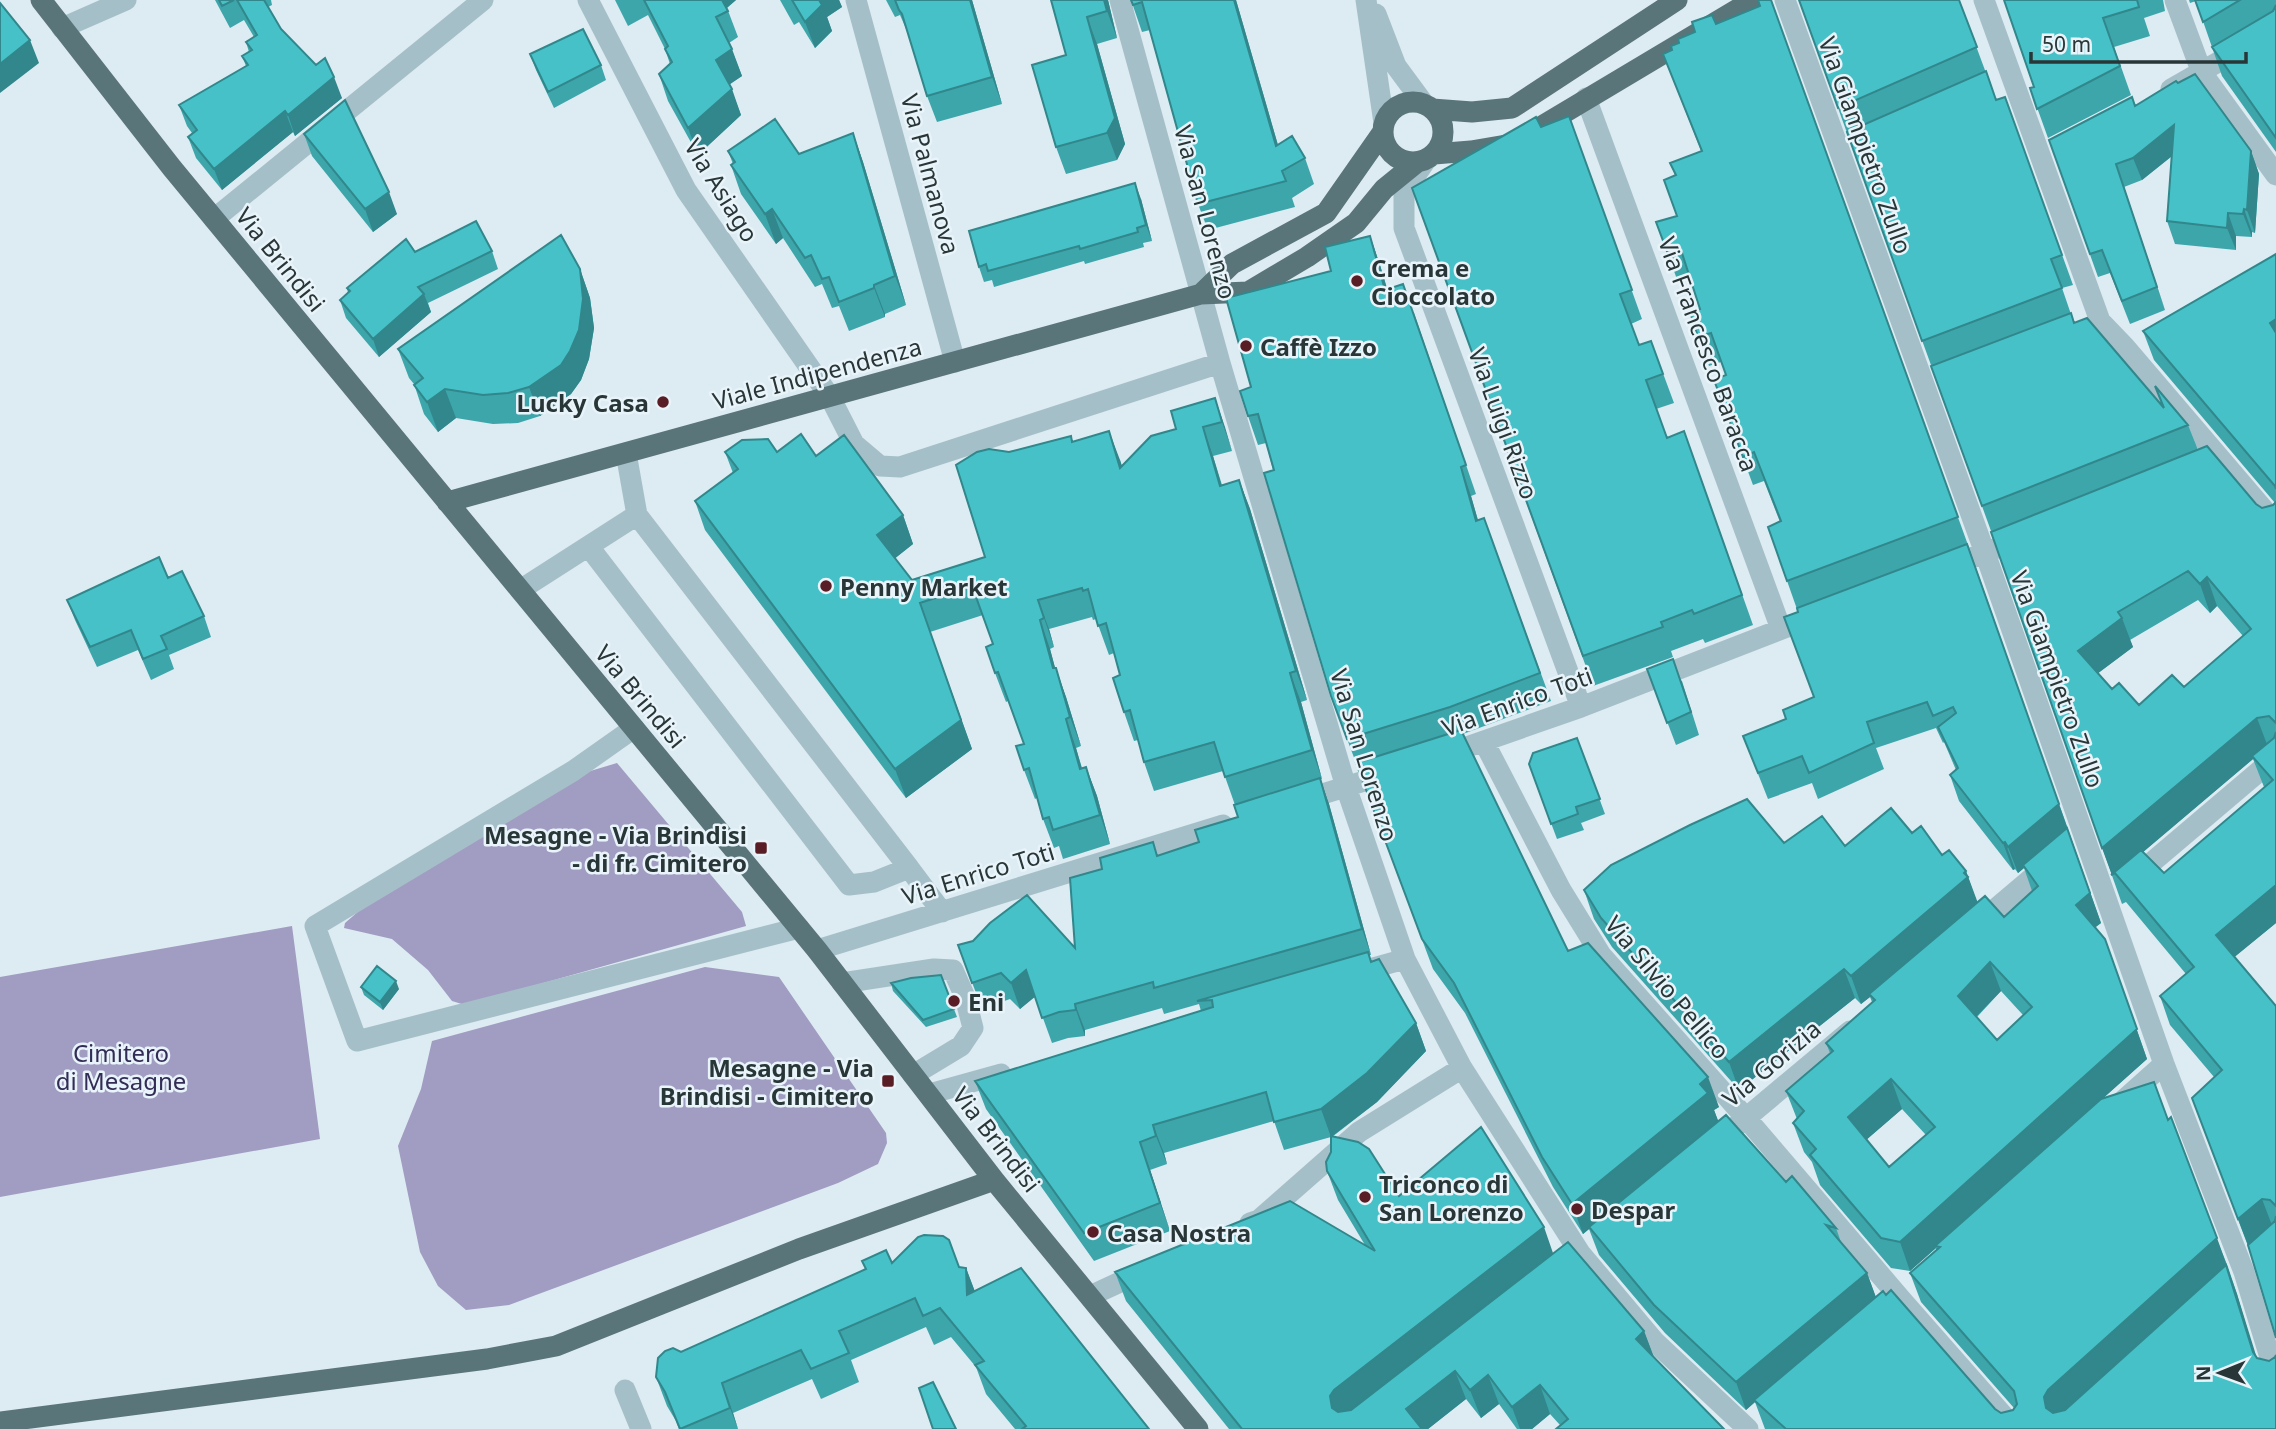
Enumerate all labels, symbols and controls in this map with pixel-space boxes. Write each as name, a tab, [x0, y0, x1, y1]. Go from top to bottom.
scale bar	[2031, 21, 2246, 65]
text: 50 m	[2042, 30, 2091, 58]
street label: Via Giampietro Zullo	[1811, 32, 1921, 258]
street label: Via Palmanova	[894, 90, 968, 258]
street label: Via San Lorenzo	[1167, 121, 1245, 303]
street label: Via Asiago	[677, 132, 767, 248]
street label: Via Brindisi	[229, 200, 333, 318]
street label: Via Francesco Baracca	[1651, 232, 1767, 476]
place label: Crema e Cioccolato	[1371, 251, 1495, 312]
marker: Crema e Cioccolato	[1349, 273, 1365, 289]
street label: Viale Indipendenza	[709, 329, 925, 417]
place label: Caffè Izzo	[1260, 330, 1377, 363]
marker: Caffè Izzo	[1238, 338, 1254, 354]
street label: Via Luigi Rizzo	[1461, 343, 1547, 503]
place label: Lucky Casa	[517, 386, 649, 419]
marker: Lucky Casa	[655, 394, 671, 410]
street label: Via Giampietro Zullo	[2003, 566, 2113, 792]
place label: Penny Market	[840, 570, 1008, 603]
marker: Penny Market	[818, 578, 834, 594]
street label: Via Brindisi	[588, 637, 694, 755]
street label: Via Enrico Toti	[1437, 658, 1597, 744]
street label: Via San Lorenzo	[1323, 665, 1407, 845]
place label: Mesagne - Via Brindisi - di fr. Cimitero	[484, 818, 747, 879]
street label: Via Enrico Toti	[898, 834, 1058, 912]
marker: Mesagne - Via Brindisi - di fr. Cimitero	[753, 840, 769, 856]
street label: Via Silvio Pellico	[1598, 908, 1738, 1066]
place label: Eni	[968, 985, 1004, 1018]
marker: Eni	[946, 993, 962, 1009]
street label: Via Gorizia	[1715, 1012, 1827, 1114]
park label: Cimitero di Mesagne	[56, 1036, 186, 1097]
place label: Mesagne - Via Brindisi - Cimitero	[660, 1051, 874, 1112]
marker: Mesagne - Via Brindisi - Cimitero	[880, 1073, 896, 1089]
street label: Via Brindisi	[945, 1079, 1049, 1199]
place label: Triconco di San Lorenzo	[1379, 1167, 1524, 1228]
marker: Triconco di San Lorenzo	[1357, 1189, 1373, 1205]
place label: Despar	[1591, 1193, 1675, 1226]
marker: Despar	[1569, 1201, 1585, 1217]
place label: Casa Nostra	[1107, 1216, 1251, 1249]
marker: Casa Nostra	[1085, 1224, 1101, 1240]
north arrow	[2185, 1338, 2255, 1408]
text: N	[2190, 1365, 2216, 1381]

